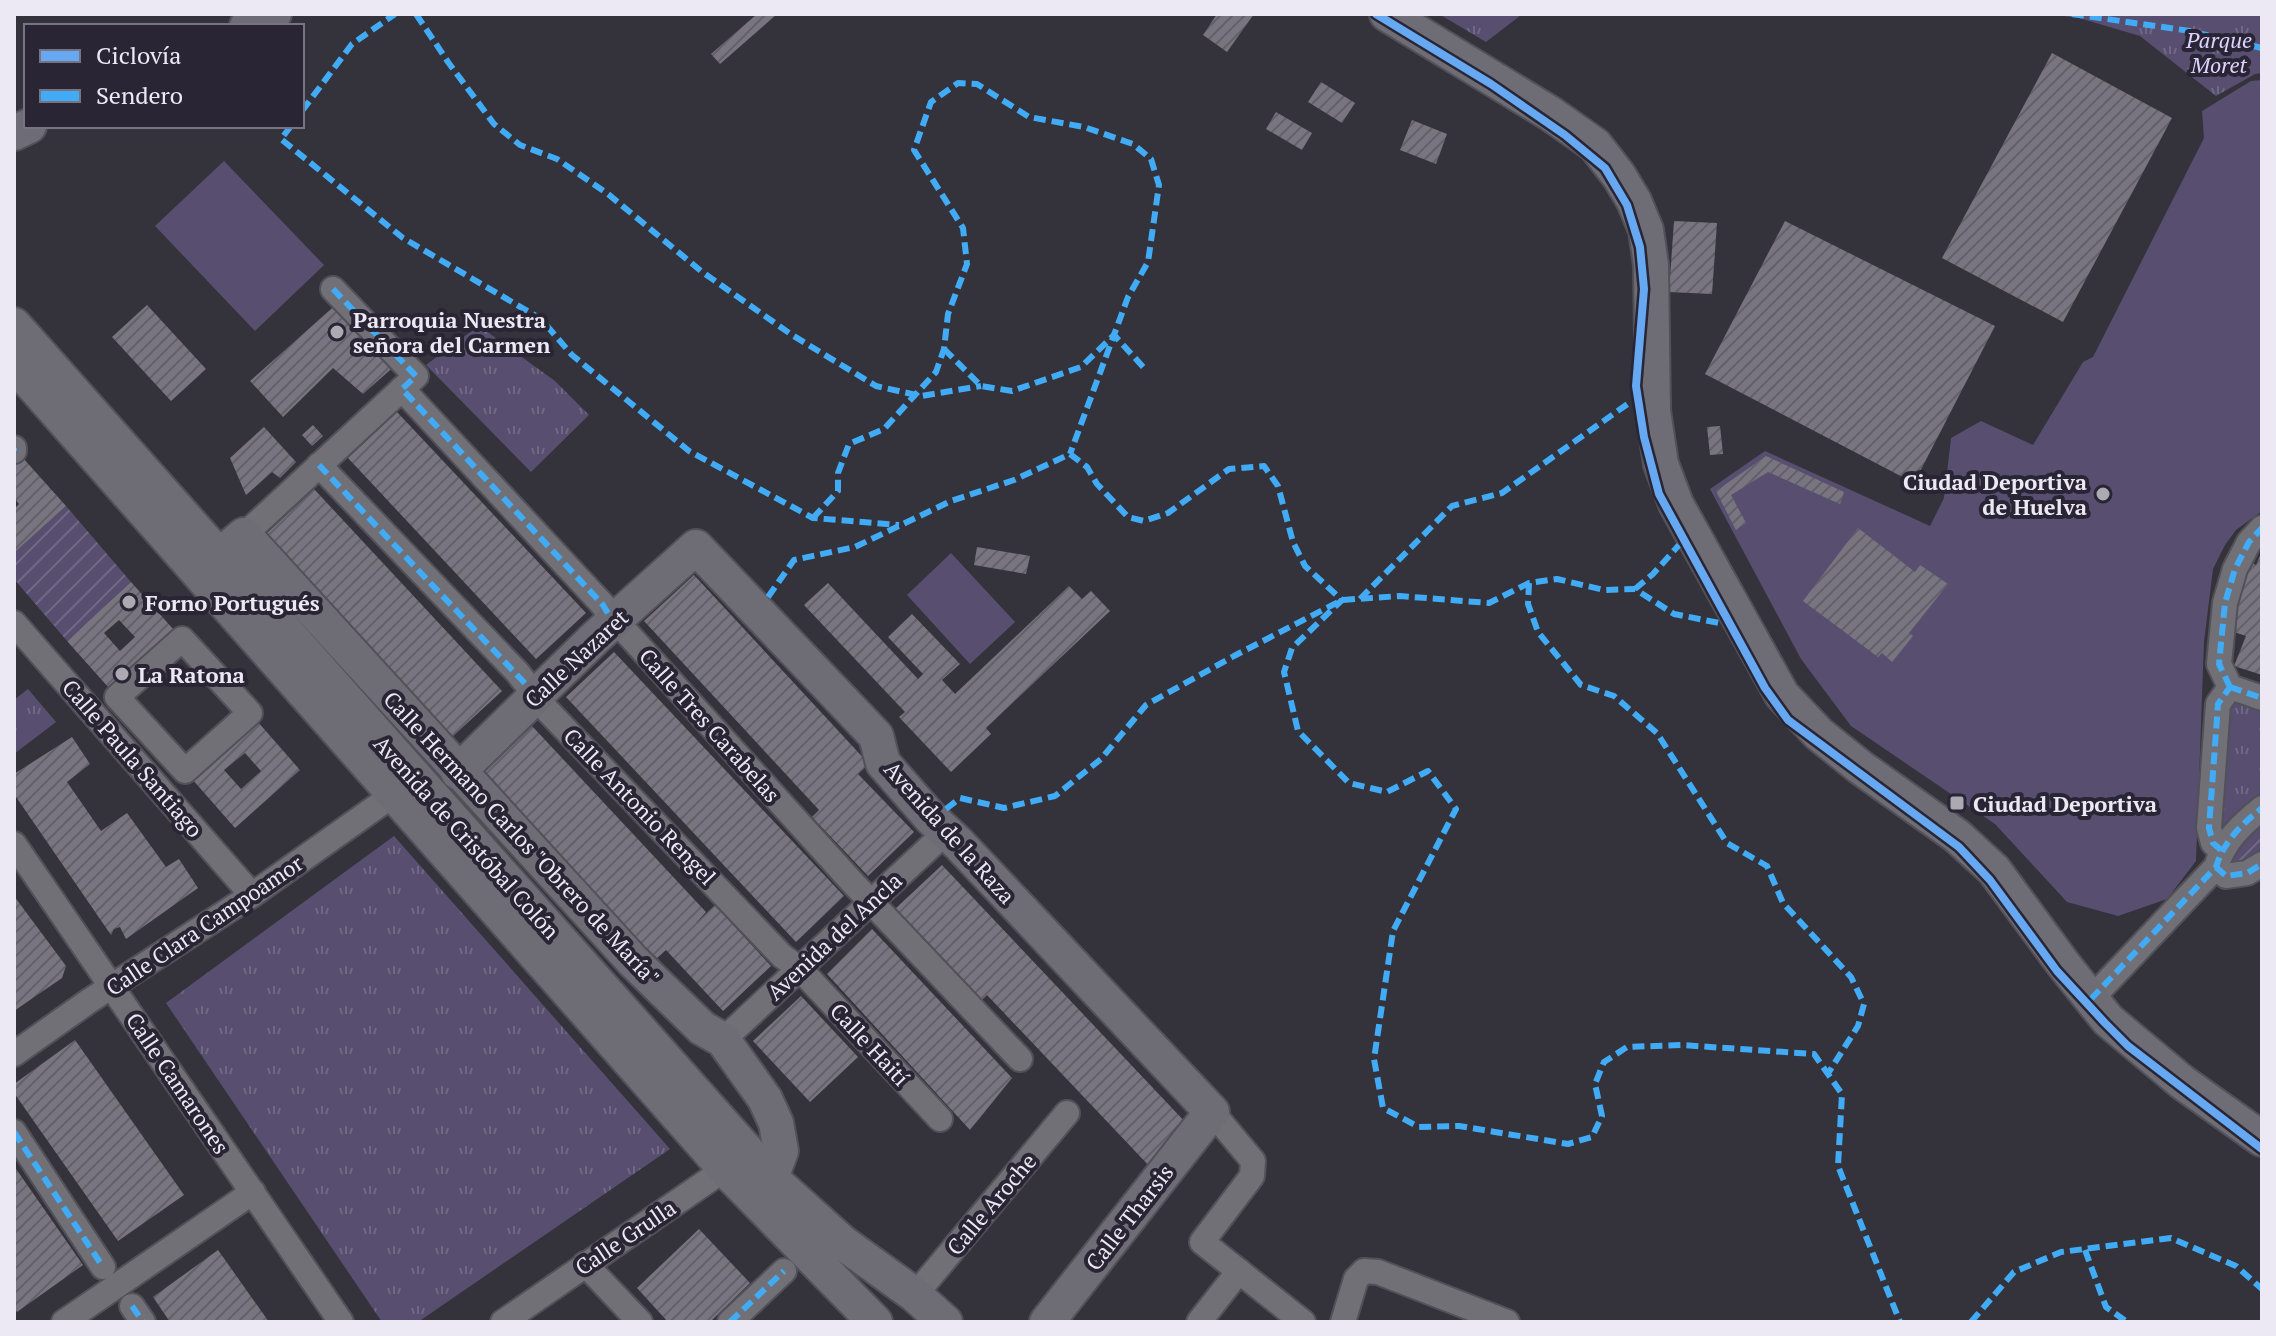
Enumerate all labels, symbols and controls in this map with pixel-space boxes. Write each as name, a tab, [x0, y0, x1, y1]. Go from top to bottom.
legend	[24, 24, 304, 128]
park label: Parque Moret	[2185, 25, 2252, 79]
text: Ciclovía	[96, 39, 181, 71]
text: Sendero	[96, 79, 183, 111]
place label: Parroquia Nuestra señora del Carmen	[353, 305, 550, 359]
marker: Parroquia Nuestra señora del Carmen	[328, 323, 346, 341]
place label: Ciudad Deportiva de Huelva	[1903, 467, 2087, 521]
marker: Ciudad Deportiva de Huelva	[2094, 485, 2112, 503]
place label: Forno Portugués	[145, 588, 320, 617]
marker: Forno Portugués	[120, 593, 138, 611]
street label: Calle Nazaret	[518, 602, 634, 714]
street label: Calle Tres Carabelas	[633, 642, 787, 808]
place label: La Ratona	[138, 660, 245, 689]
marker: La Ratona	[113, 665, 131, 683]
street label: Calle Paula Santiago	[56, 673, 210, 843]
street label: Calle Hermano Carlos "Obrero de María"	[378, 685, 666, 991]
street label: Calle Antonio Rengel	[558, 721, 722, 891]
street label: Avenida de Cristóbal Colón	[368, 729, 566, 945]
street label: Avenida de la Raza	[878, 755, 1022, 909]
place label: Ciudad Deportiva	[1973, 789, 2157, 818]
marker: Ciudad Deportiva	[1948, 794, 1966, 812]
street label: Calle Clara Campoamor	[100, 848, 308, 1002]
street label: Avenida del Ancla	[760, 866, 908, 1006]
street label: Calle Haití	[824, 996, 916, 1092]
street label: Calle Camarones	[120, 1007, 236, 1159]
street label: Calle Aroche	[940, 1147, 1042, 1261]
street label: Calle Tharsis	[1079, 1158, 1179, 1276]
street label: Calle Grulla	[569, 1193, 681, 1281]

